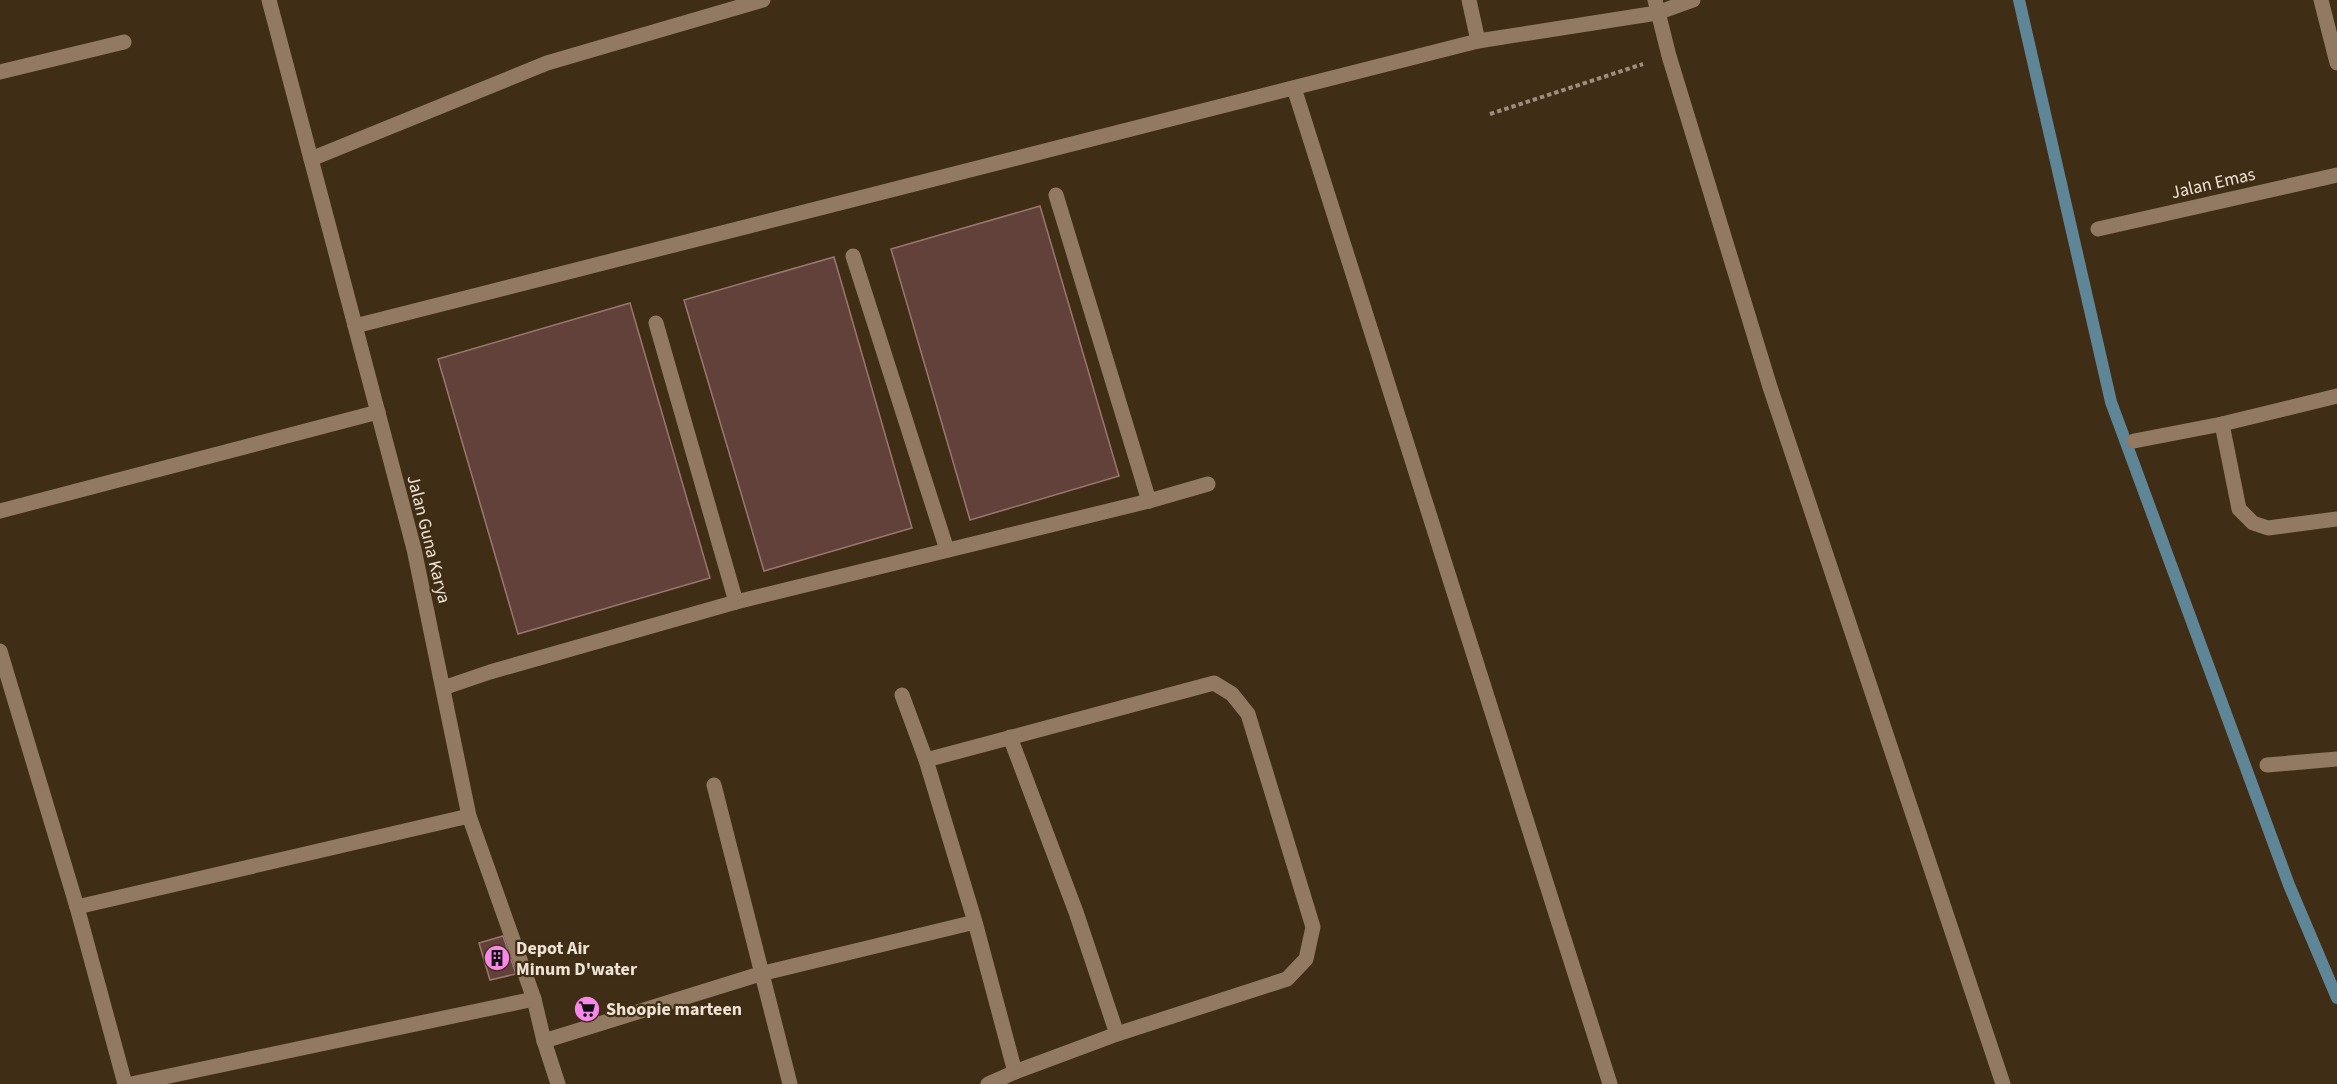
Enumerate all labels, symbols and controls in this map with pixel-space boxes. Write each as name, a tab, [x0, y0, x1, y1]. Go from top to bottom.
street label: Jalan Emas	[2168, 162, 2258, 205]
street label: Jalan Guna Karya	[400, 472, 457, 606]
place label: Depot Air Minum D'water	[516, 936, 638, 982]
building icon: Depot Air Minum D'water	[482, 943, 512, 973]
supermarket icon: Shoopie marteen	[572, 994, 602, 1024]
place label: Shoopie marteen	[606, 997, 742, 1022]

